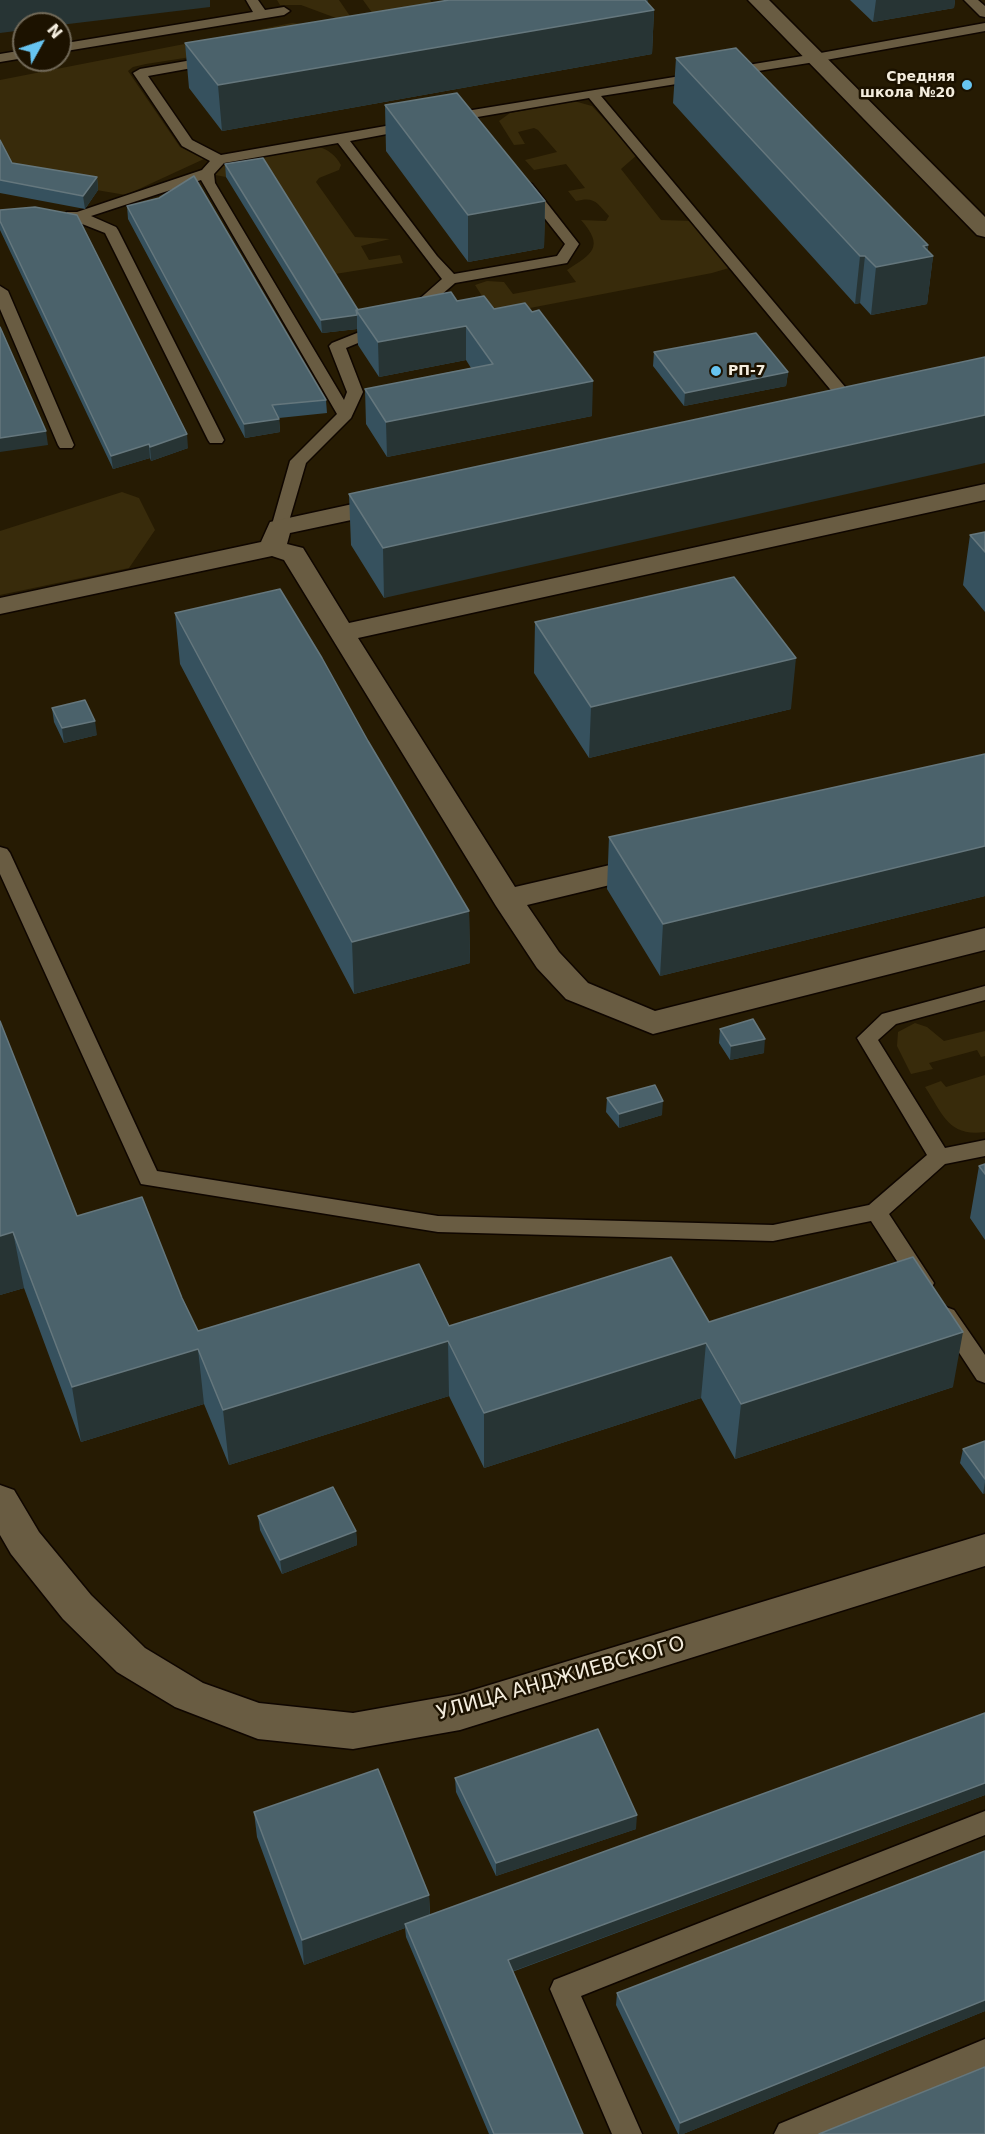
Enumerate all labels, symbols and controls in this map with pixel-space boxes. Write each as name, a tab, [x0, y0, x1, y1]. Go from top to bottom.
north arrow	[12, 12, 72, 72]
text: N	[43, 20, 66, 43]
place label: Средняя школа №20	[860, 69, 955, 102]
marker: Средняя школа №20	[960, 78, 974, 92]
place label: РП-7	[728, 363, 766, 379]
marker: РП-7	[709, 364, 723, 378]
street label: УЛИЦА АНДЖИЕВСКОГО	[434, 1632, 688, 1726]

